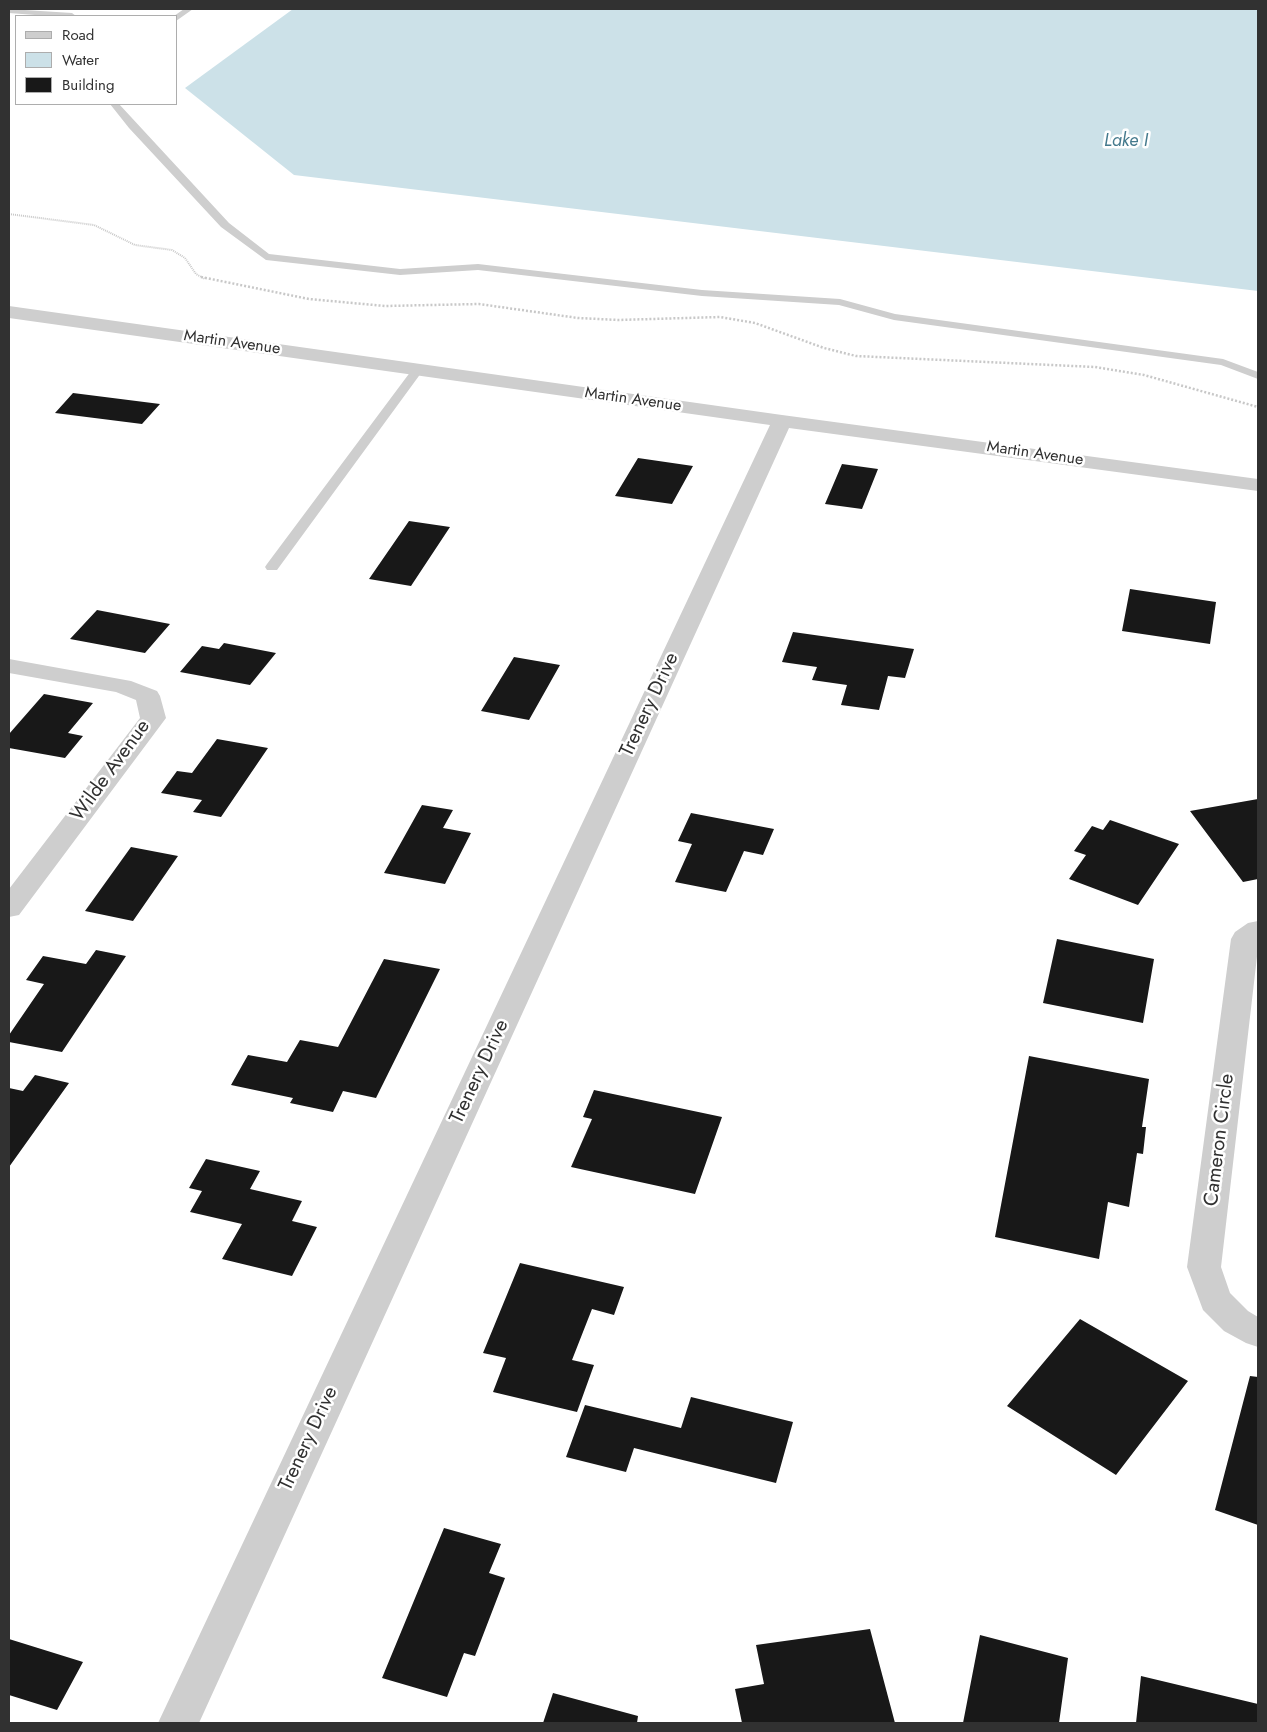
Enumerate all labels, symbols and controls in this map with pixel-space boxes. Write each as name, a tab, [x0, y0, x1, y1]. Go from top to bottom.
legend	[15, 15, 178, 105]
text: Road	[62, 24, 94, 46]
text: Water	[62, 49, 99, 71]
text: Building	[62, 74, 114, 96]
water label: Lake I	[1104, 131, 1148, 153]
street label: Martin Avenue	[183, 327, 281, 359]
street label: Martin Avenue	[584, 384, 682, 416]
street label: Martin Avenue	[986, 438, 1084, 470]
street label: Trenery Drive	[615, 649, 685, 761]
street label: Wilde Avenue	[66, 716, 156, 826]
street label: Trenery Drive	[445, 1016, 515, 1128]
street label: Cameron Circle	[1200, 1072, 1240, 1208]
street label: Trenery Drive	[274, 1383, 344, 1495]

